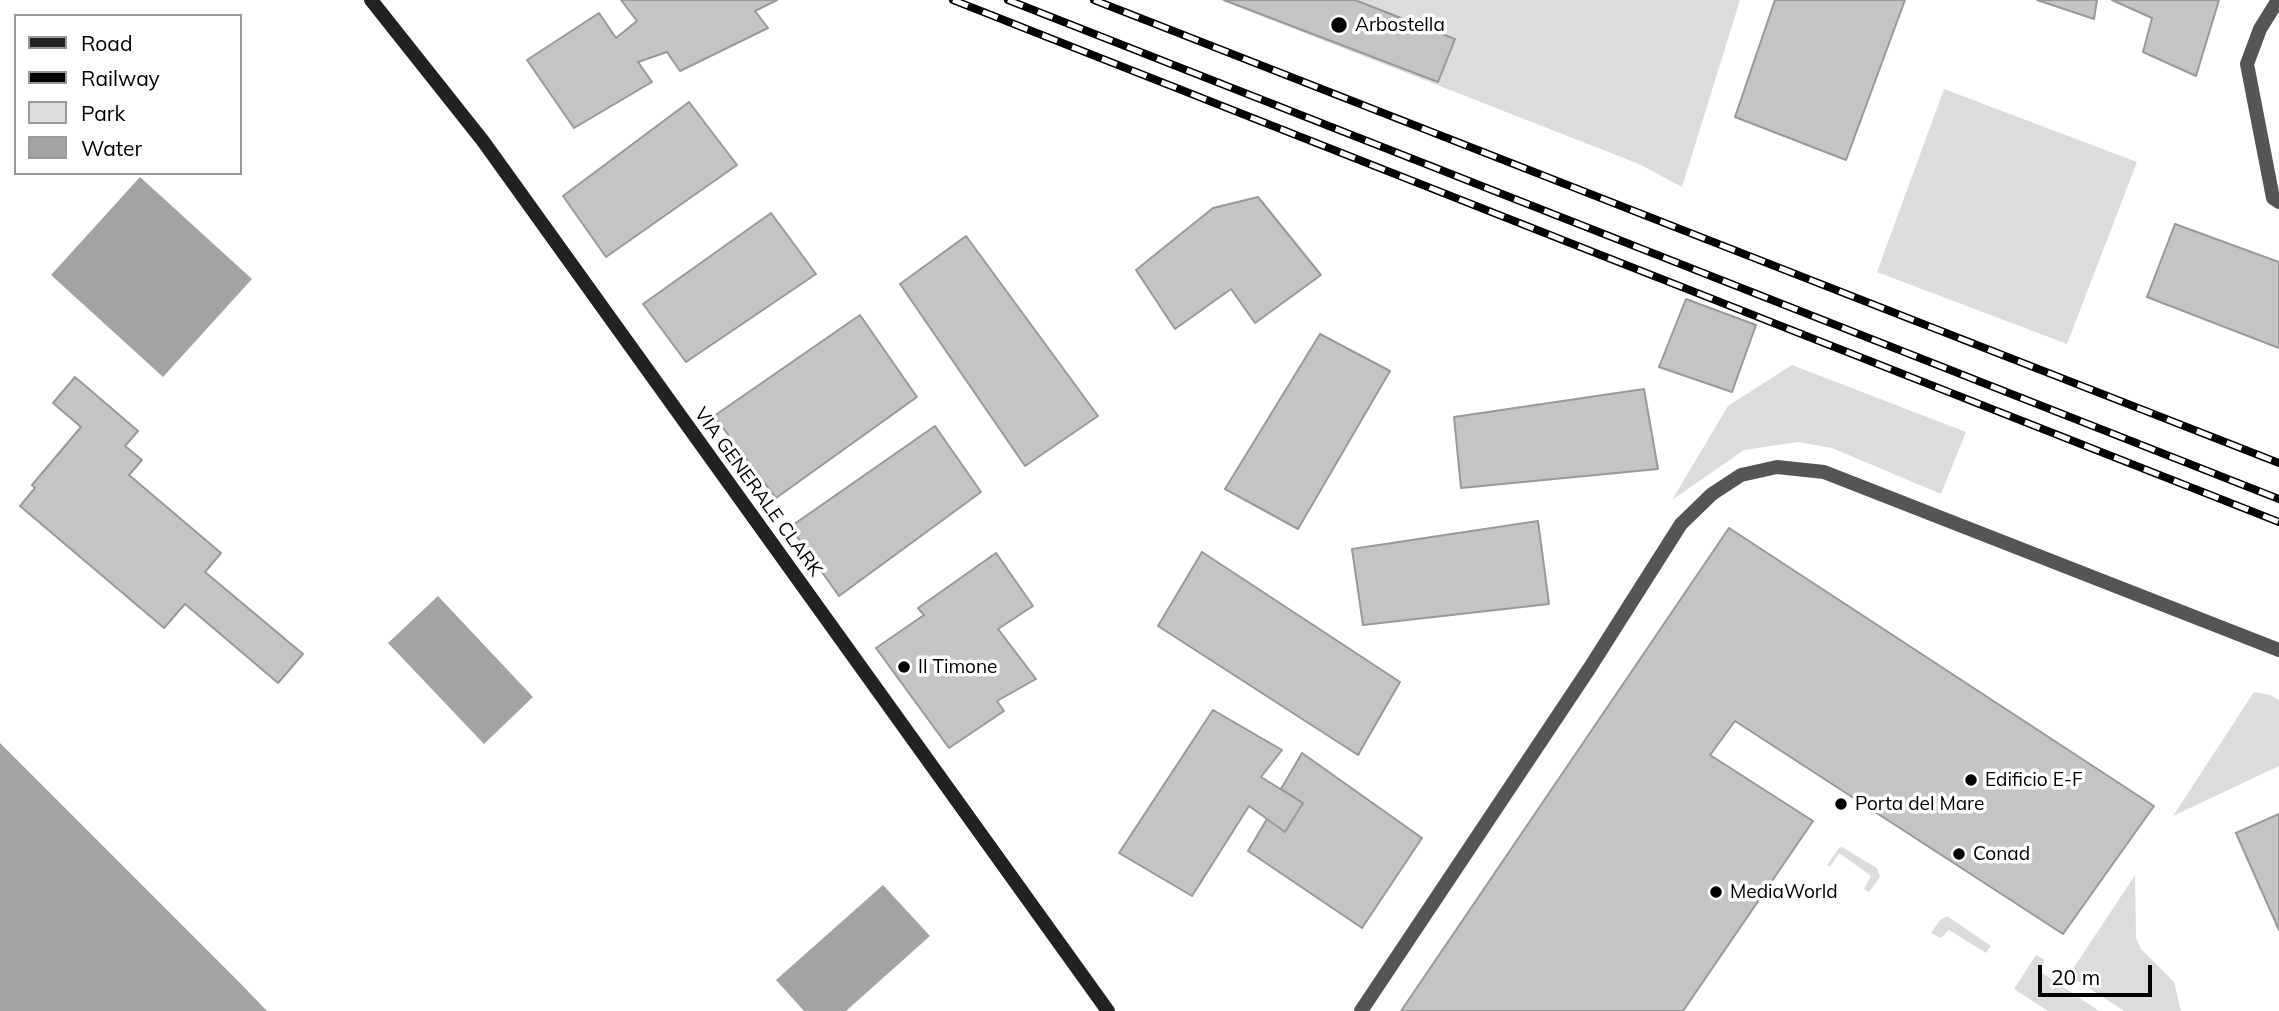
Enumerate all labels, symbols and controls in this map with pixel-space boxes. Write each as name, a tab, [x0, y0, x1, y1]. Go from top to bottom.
legend	[14, 14, 242, 175]
place label: Arbostella	[1355, 14, 1445, 36]
marker: Arbostella	[1329, 15, 1349, 35]
text: Road	[81, 30, 132, 56]
text: Railway	[81, 65, 160, 91]
text: Park	[81, 100, 125, 126]
text: Water	[81, 135, 142, 161]
street label: VIA GENERALE CLARK	[689, 403, 827, 581]
place label: Il Timone	[918, 656, 997, 678]
marker: Il Timone	[896, 659, 912, 675]
place label: Edificio E-F	[1985, 769, 2083, 791]
marker: Edificio E-F	[1963, 772, 1979, 788]
place label: Porta del Mare	[1855, 793, 1984, 815]
marker: Porta del Mare	[1833, 796, 1849, 812]
place label: Conad	[1973, 843, 2030, 865]
marker: Conad	[1951, 846, 1967, 862]
place label: MediaWorld	[1730, 881, 1838, 903]
marker: MediaWorld	[1708, 884, 1724, 900]
scale bar	[2041, 951, 2155, 995]
text: 20 m	[2051, 964, 2100, 990]

